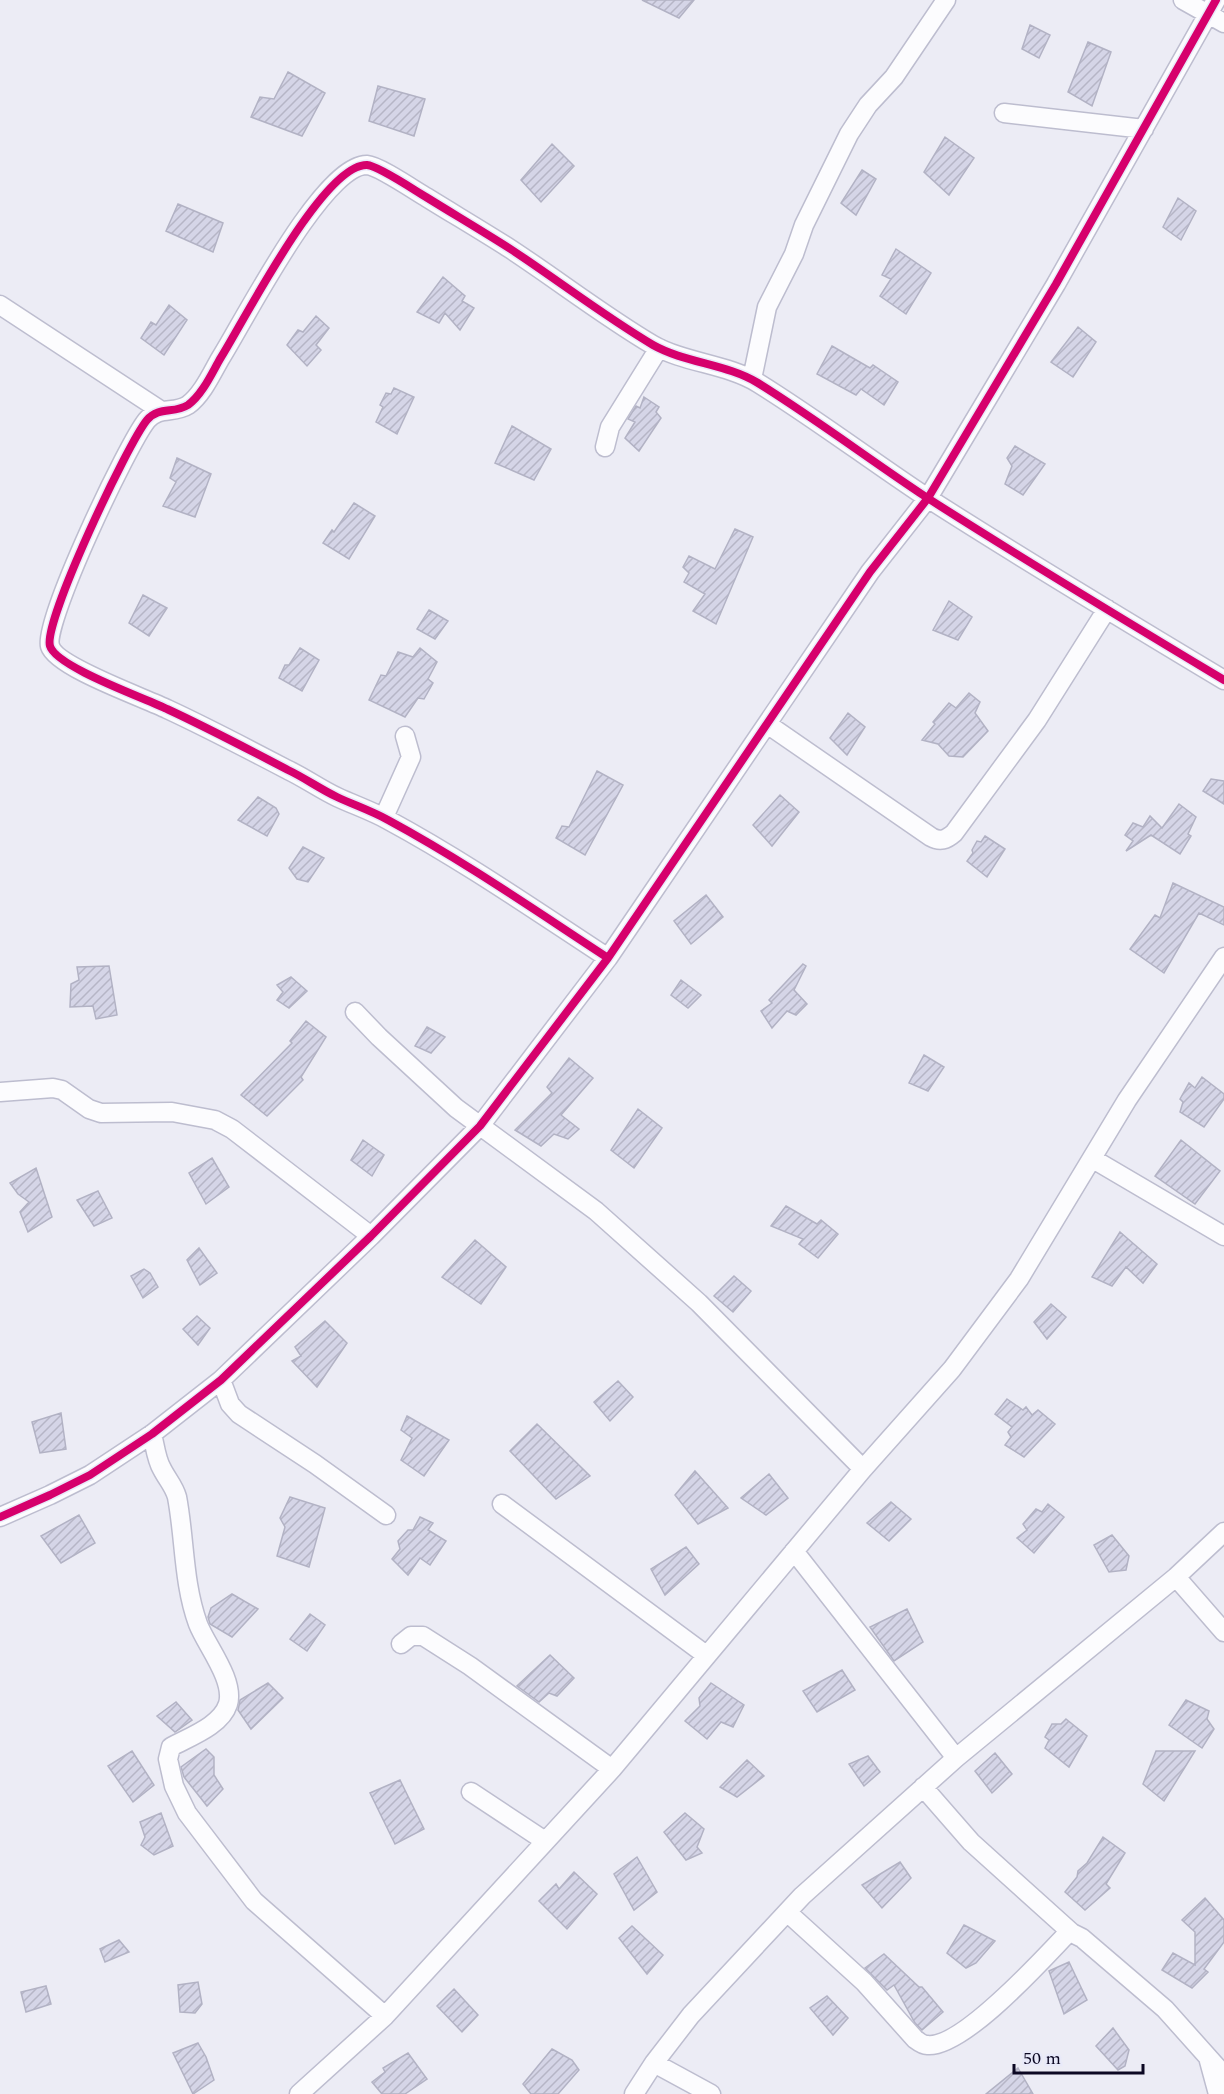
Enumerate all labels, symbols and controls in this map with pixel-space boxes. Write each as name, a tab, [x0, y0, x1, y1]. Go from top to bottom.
scale bar	[1014, 2037, 1143, 2075]
text: 50 m	[1023, 2045, 1061, 2072]

